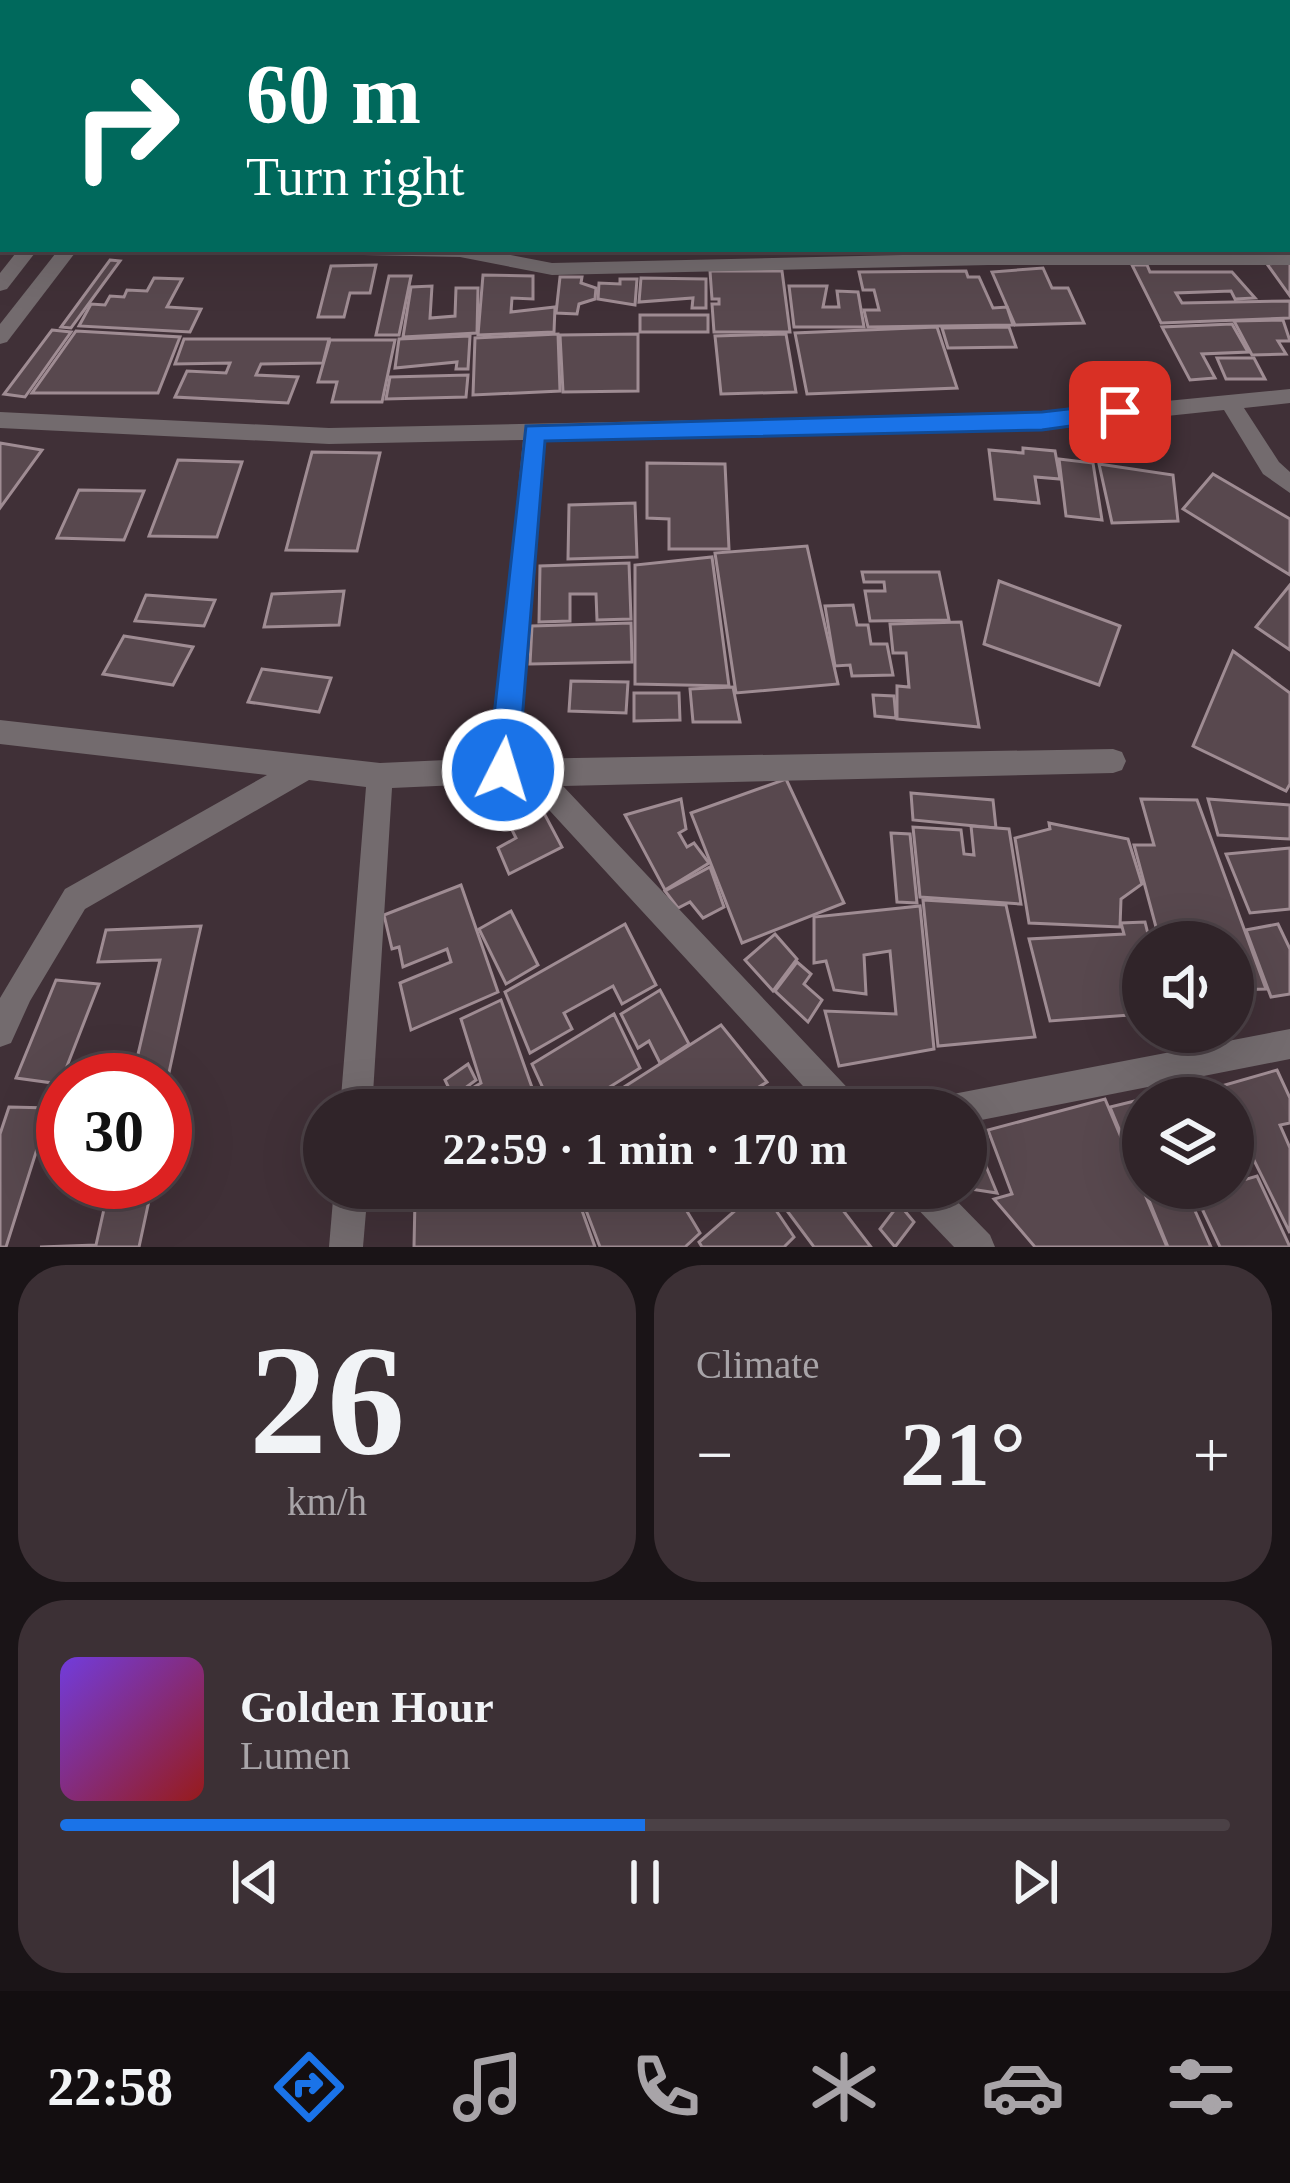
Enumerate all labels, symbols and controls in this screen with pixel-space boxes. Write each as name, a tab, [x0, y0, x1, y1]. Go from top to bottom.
icon: right	[48, 48, 204, 204]
text: 60 m	[246, 48, 421, 141]
text: Turn right	[246, 147, 465, 207]
pin	[1069, 361, 1171, 463]
icon: arrive	[1087, 379, 1153, 445]
position arrow	[440, 707, 566, 833]
map controls	[1122, 921, 1254, 1209]
button: sound	[1122, 921, 1254, 1053]
speed limit sign: 30	[36, 1053, 192, 1209]
button: layers	[1122, 1077, 1254, 1209]
text: 22:59 · 1 min · 170 m	[443, 1124, 848, 1174]
text: 26	[249, 1314, 405, 1487]
text: Climate	[696, 1343, 819, 1386]
text: 21°	[900, 1405, 1026, 1504]
text: −	[696, 1418, 733, 1491]
text: +	[1193, 1418, 1230, 1491]
text: km/h	[287, 1480, 367, 1523]
text: Golden Hour	[240, 1682, 494, 1732]
text: Lumen	[240, 1734, 350, 1777]
icon: previous	[222, 1849, 288, 1915]
icon: pause	[612, 1849, 678, 1915]
icon: next	[1002, 1849, 1068, 1915]
icon: directions	[267, 2045, 351, 2129]
icon: music	[446, 2045, 530, 2129]
icon: phone	[624, 2045, 708, 2129]
icon: climate	[802, 2045, 886, 2129]
icon: car	[981, 2045, 1065, 2129]
icon: filters	[1159, 2045, 1243, 2129]
text: 22:58	[47, 2057, 173, 2117]

